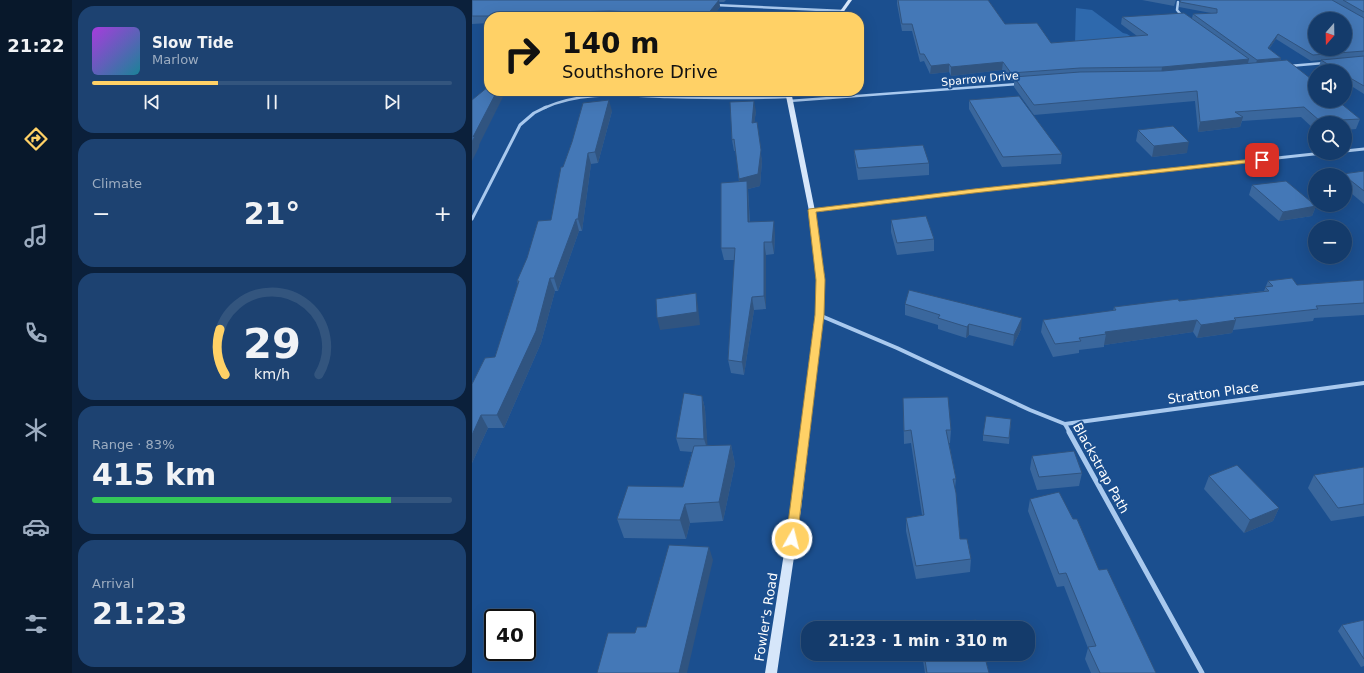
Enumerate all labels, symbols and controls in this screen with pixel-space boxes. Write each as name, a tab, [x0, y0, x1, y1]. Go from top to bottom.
north arrow	[1308, 12, 1352, 56]
map controls	[1308, 12, 1352, 264]
text: 140 m	[562, 27, 659, 60]
icon: right	[496, 28, 548, 80]
text: Slow Tide	[152, 34, 234, 52]
text: 21:22	[7, 35, 65, 56]
text: Marlow	[152, 52, 199, 67]
text: Southshore Drive	[562, 61, 718, 82]
button: sound	[1308, 64, 1352, 108]
street label: Sparrow Drive	[941, 69, 1020, 89]
icon: previous	[141, 91, 163, 113]
icon: pause	[261, 91, 283, 113]
icon: next	[381, 91, 403, 113]
button: search	[1308, 116, 1352, 160]
icon: directions	[22, 125, 50, 153]
pin	[1245, 143, 1279, 177]
icon: arrive	[1251, 149, 1273, 171]
button: +	[1308, 168, 1352, 212]
text: Climate	[92, 176, 142, 191]
text: 21°	[244, 196, 300, 231]
text: −	[92, 201, 110, 226]
text: +	[434, 201, 452, 226]
button: −	[1308, 220, 1352, 264]
icon: music	[22, 222, 50, 250]
text: 29	[243, 318, 301, 367]
icon: phone	[22, 319, 50, 347]
text: km/h	[254, 365, 290, 381]
street label: Stratton Place	[1167, 379, 1259, 407]
icon: climate	[22, 416, 50, 444]
street label: Blackstrap Path	[1070, 420, 1132, 516]
text: Range · 83%	[92, 437, 175, 452]
text: 415 km	[92, 457, 216, 492]
icon: car	[22, 513, 50, 541]
position arrow	[771, 518, 813, 560]
street label: Fowler's Road	[752, 572, 780, 662]
text: Arrival	[92, 576, 134, 591]
text: 21:23	[92, 596, 188, 631]
speed limit sign: 40	[484, 609, 536, 661]
icon: filters	[22, 610, 50, 638]
text: 21:23 · 1 min · 310 m	[828, 632, 1008, 650]

